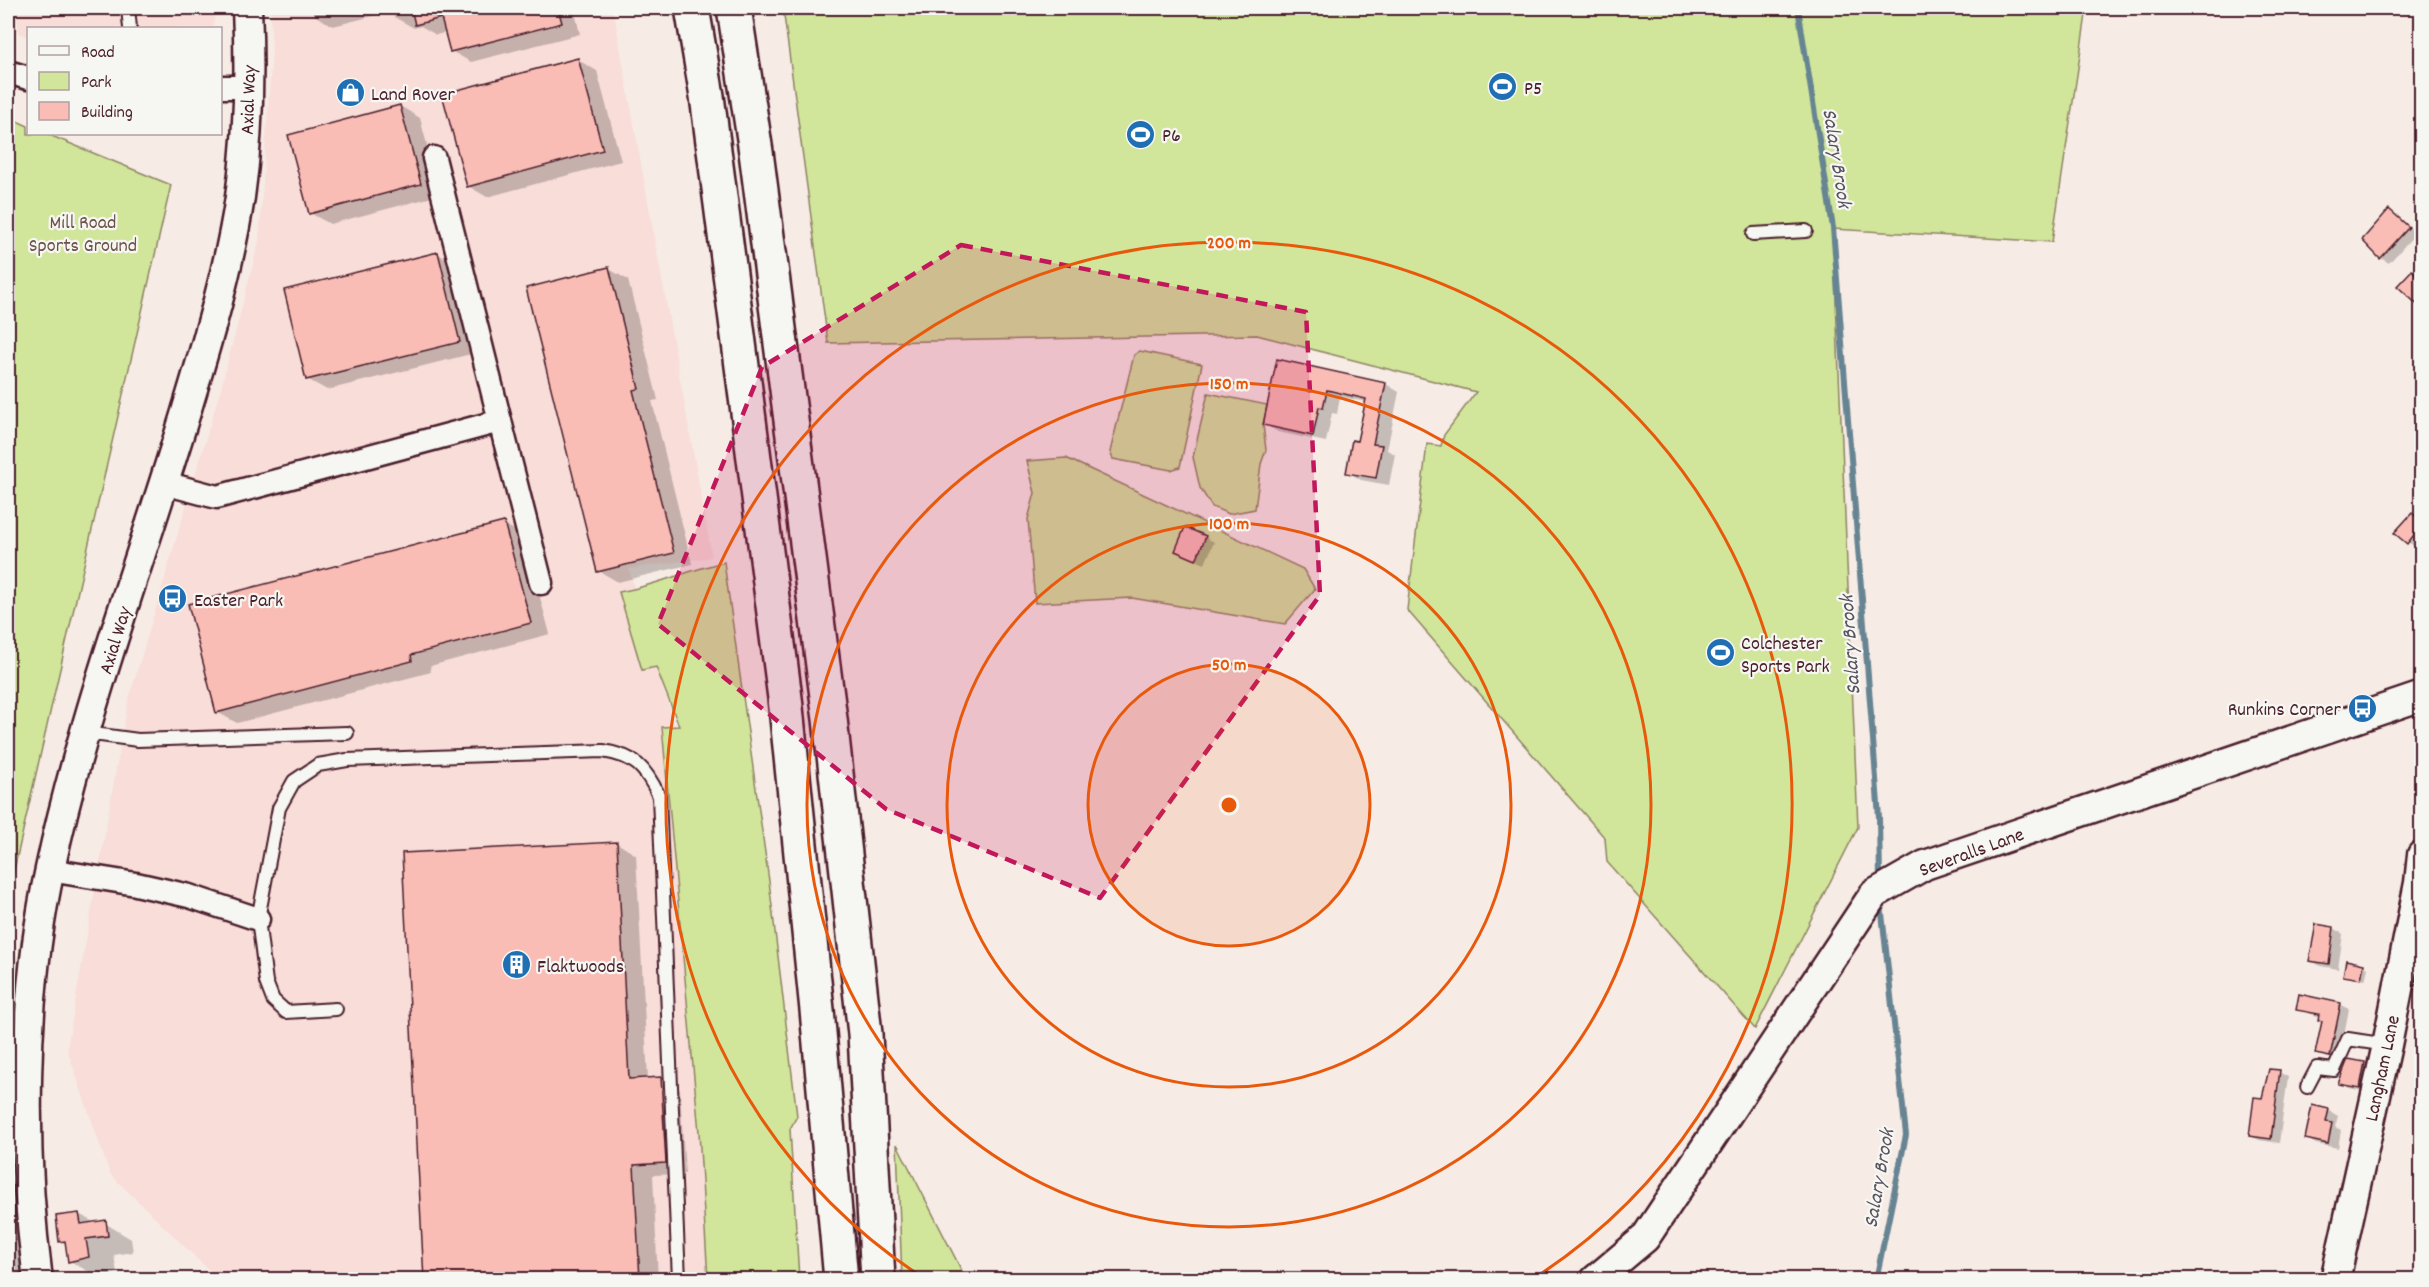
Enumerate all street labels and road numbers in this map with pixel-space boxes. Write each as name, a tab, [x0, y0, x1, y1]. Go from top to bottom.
street label: Axial Way	[235, 64, 265, 135]
street label: Axial Way	[93, 603, 141, 678]
street label: Severalls Lane	[1916, 822, 2029, 886]
street label: Langham Lane	[2359, 1013, 2409, 1124]

